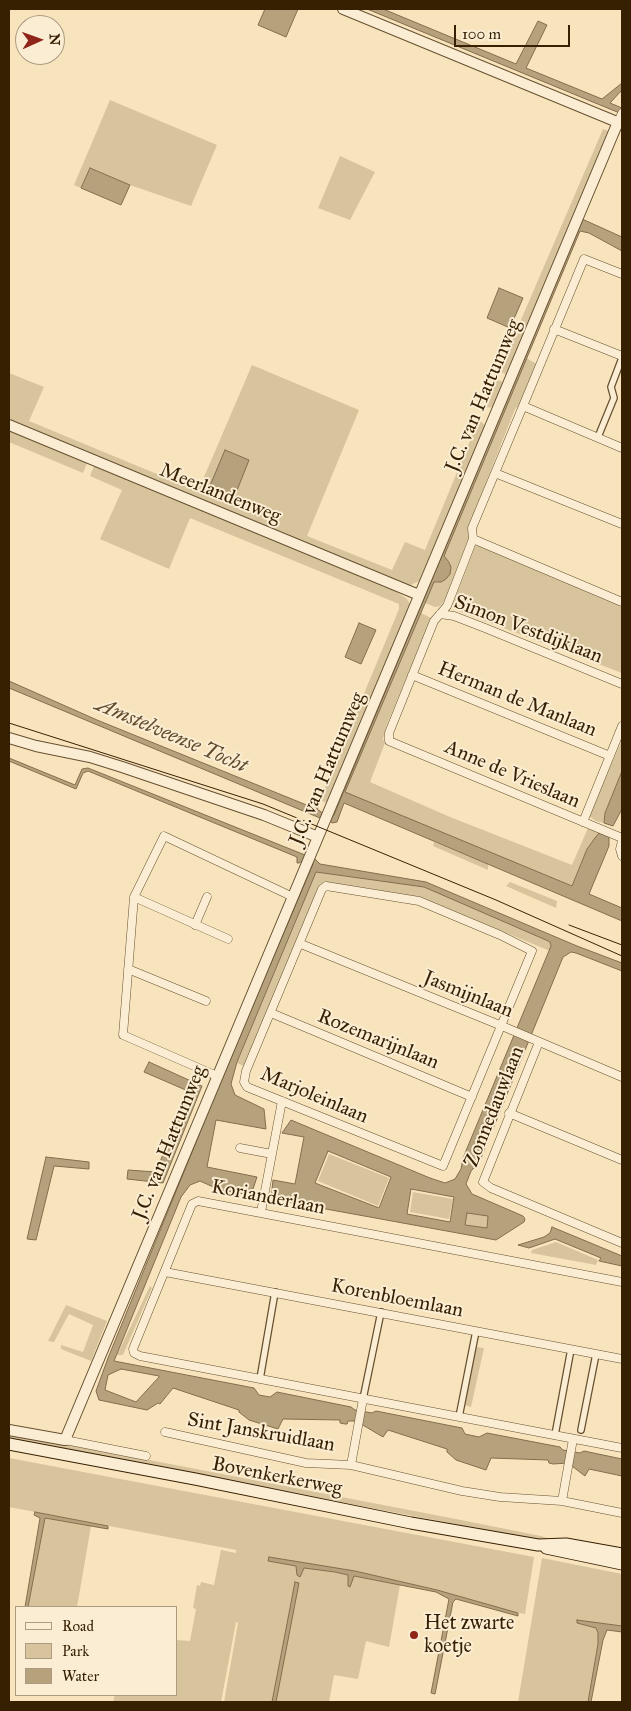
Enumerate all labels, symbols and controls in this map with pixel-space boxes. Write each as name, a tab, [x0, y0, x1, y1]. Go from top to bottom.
north arrow	[15, 15, 65, 65]
scale bar	[456, 15, 572, 47]
text: 100 m	[462, 25, 501, 43]
text: N	[46, 33, 63, 46]
street label: J.C. van Hattumweg	[441, 316, 527, 476]
street label: Meerlandenweg	[156, 459, 284, 529]
street label: Simon Vestdijklaan	[450, 591, 606, 669]
street label: Herman de Manlaan	[434, 657, 600, 743]
street label: J.C. van Hattumweg	[285, 689, 371, 849]
water label: Amstelveense Tocht	[91, 693, 251, 779]
street label: Anne de Vrieslaan	[441, 736, 583, 814]
street label: Jasmijnlaan	[420, 966, 516, 1024]
street label: Rozemarijnlaan	[314, 1005, 442, 1075]
street label: Zonnedauwlaan	[460, 1043, 530, 1171]
street label: J.C. van Hattumweg	[128, 1062, 212, 1224]
street label: Marjoleinlaan	[257, 1063, 371, 1129]
street label: Korianderlaan	[209, 1175, 327, 1221]
street label: Korenbloemlaan	[329, 1274, 465, 1324]
street label: Sint Janskruidlaan	[185, 1408, 337, 1458]
street label: Bovenkerkerweg	[210, 1453, 344, 1501]
legend	[15, 1606, 178, 1696]
place label: Het zwarte koetje	[424, 1612, 514, 1659]
text: Road	[62, 1617, 94, 1635]
marker: Het zwarte koetje	[408, 1629, 420, 1641]
text: Park	[62, 1642, 89, 1660]
text: Water	[62, 1667, 99, 1685]

